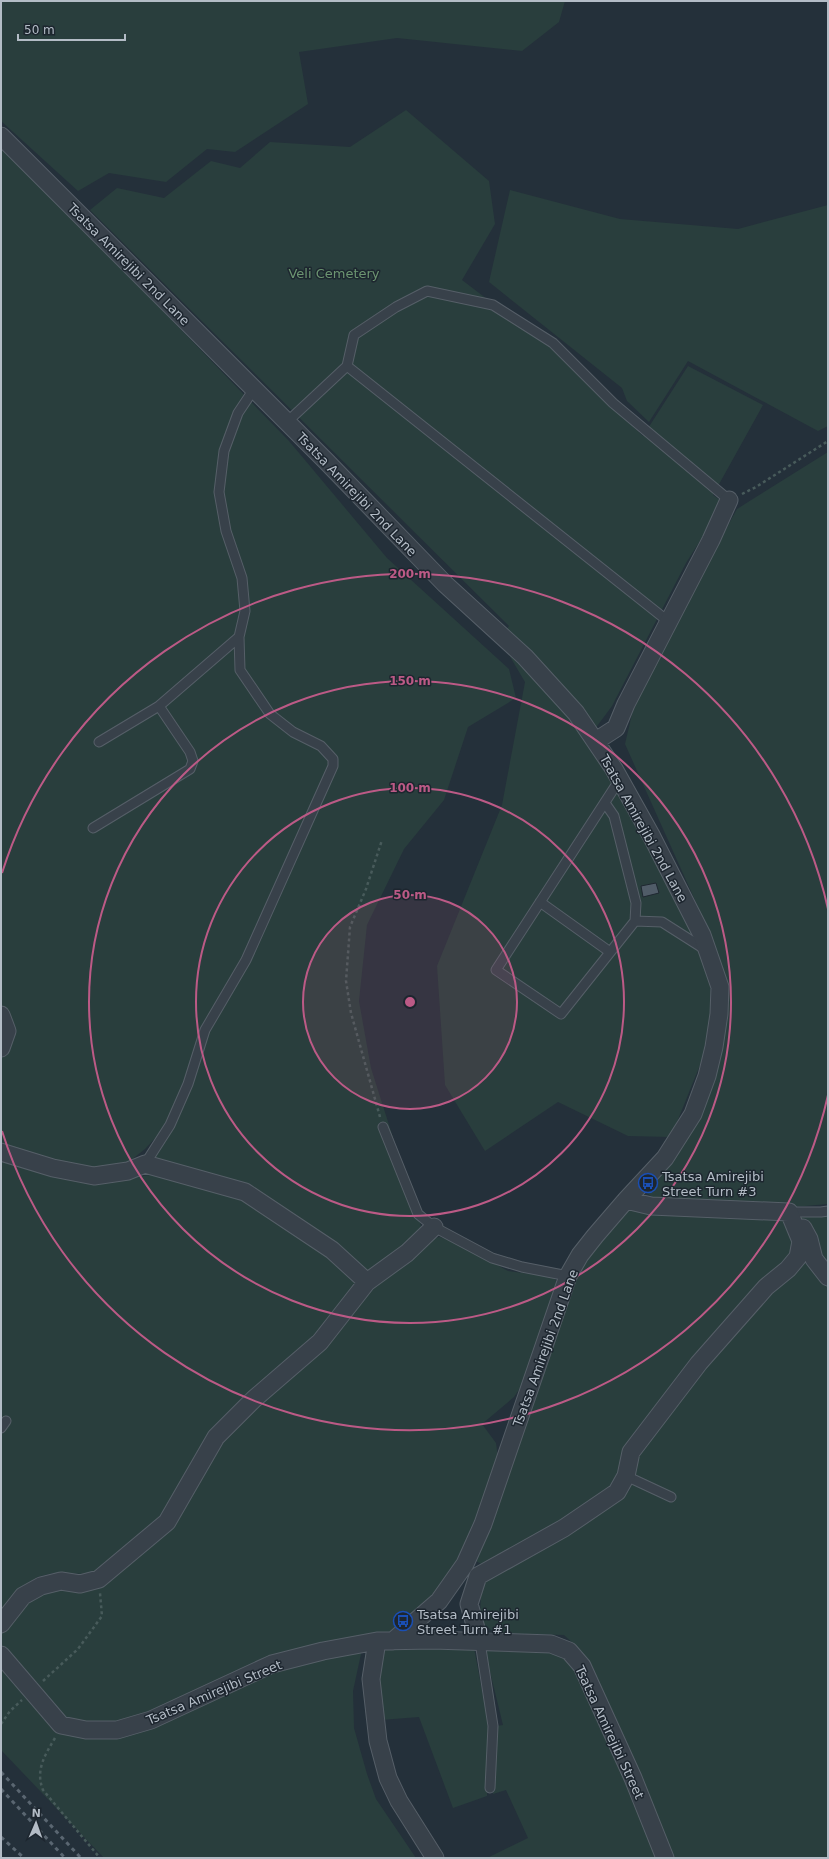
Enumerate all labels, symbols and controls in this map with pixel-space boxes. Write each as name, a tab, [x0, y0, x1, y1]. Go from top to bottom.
scale bar	[18, 16, 125, 42]
text: 50 m	[24, 23, 55, 37]
street label: Tsatsa Amirejibi 2nd Lane	[64, 200, 193, 328]
park label: Veli Cemetery	[288, 266, 380, 281]
street label: Tsatsa Amirejibi 2nd Lane	[293, 429, 420, 559]
text: 200 m	[389, 567, 431, 581]
text: 150 m	[389, 674, 431, 688]
street label: Tsatsa Amirejibi 2nd Lane	[596, 751, 690, 905]
text: 100 m	[389, 781, 431, 795]
text: 50 m	[393, 888, 427, 902]
centre of rings	[403, 995, 417, 1009]
place label: Tsatsa Amirejibi Street Turn #3	[661, 1169, 764, 1199]
bus stop icon: Tsatsa Amirejibi Street Turn #3	[637, 1172, 659, 1194]
street label: Tsatsa Amirejibi 2nd Lane	[510, 1267, 581, 1430]
place label: Tsatsa Amirejibi Street Turn #1	[416, 1607, 519, 1637]
bus stop icon: Tsatsa Amirejibi Street Turn #1	[392, 1610, 414, 1632]
street label: Tsatsa Amirejibi Street	[143, 1657, 284, 1728]
street label: Tsatsa Amirejibi Street	[572, 1662, 647, 1801]
north arrow	[16, 1803, 56, 1843]
text: N	[31, 1807, 41, 1820]

